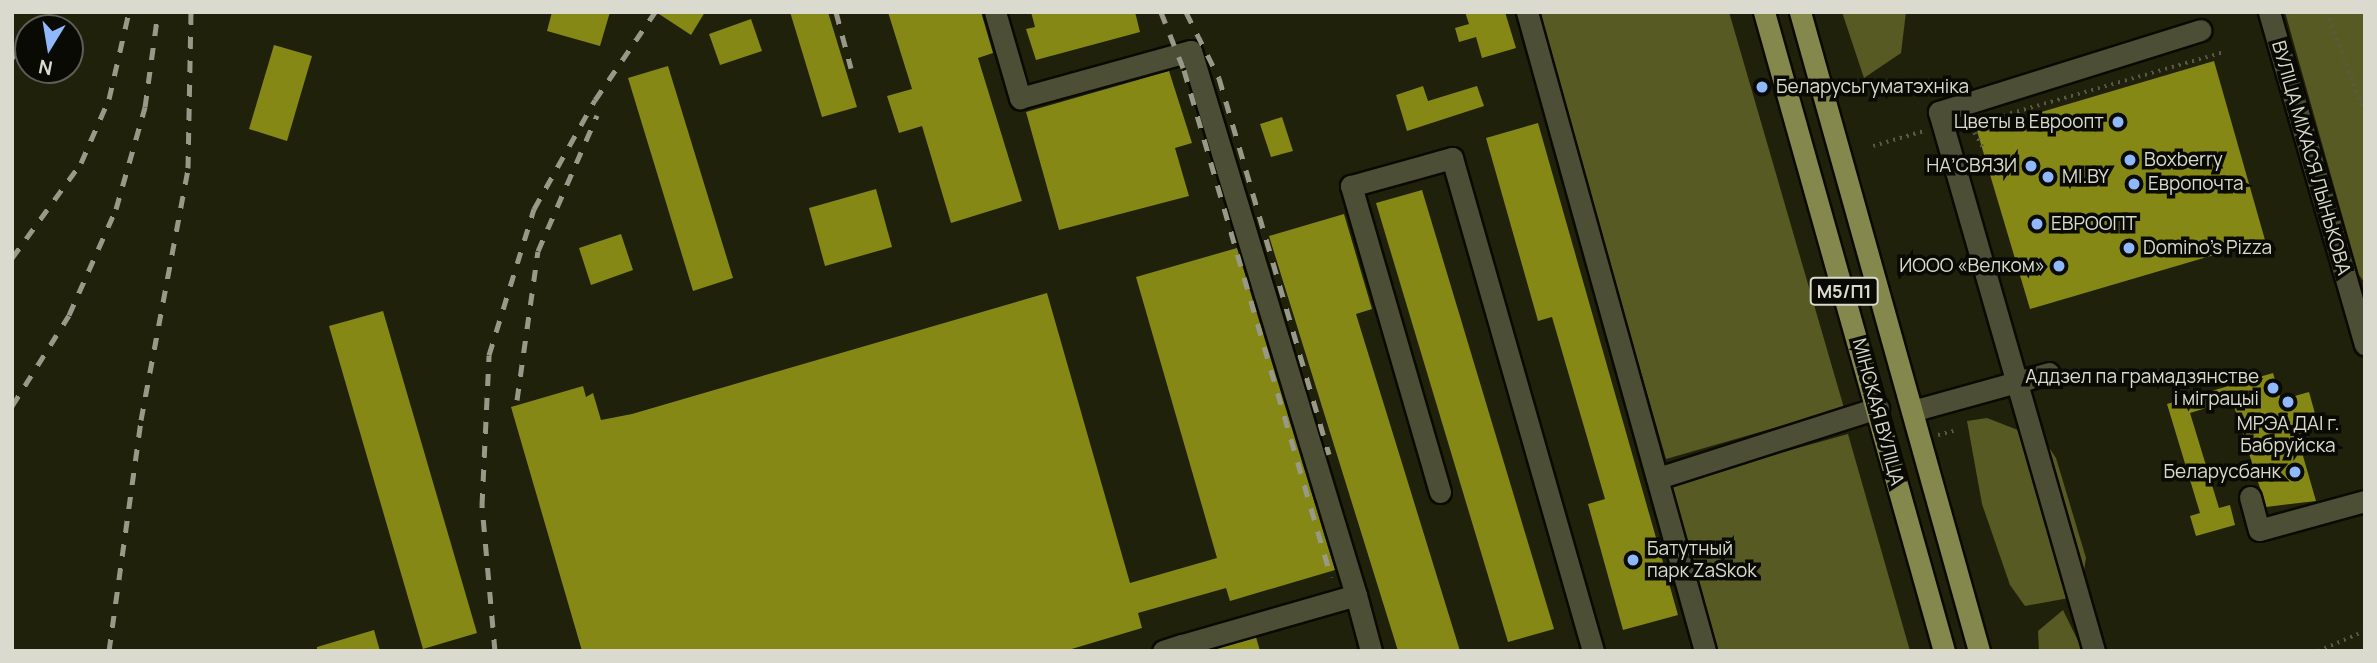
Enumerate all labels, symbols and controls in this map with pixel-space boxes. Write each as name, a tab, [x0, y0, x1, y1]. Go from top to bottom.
north arrow	[14, 14, 84, 84]
street label: ВУЛІЦА МІХАСЯ ЛЫНЬКОВА	[2267, 38, 2355, 278]
text: N	[36, 54, 55, 82]
place label: Беларусьгуматэхніка	[1776, 76, 1969, 98]
marker: Беларусьгуматэхніка	[1754, 79, 1770, 95]
place label: Цветы в Евроопт	[1954, 111, 2104, 133]
marker: Цветы в Евроопт	[2110, 114, 2126, 130]
place label: Boxberry	[2144, 149, 2223, 171]
marker: Boxberry	[2122, 152, 2138, 168]
place label: НАʼСВЯЗИ	[1926, 155, 2017, 177]
marker: НАʼСВЯЗИ	[2023, 158, 2039, 174]
place label: MI.BY	[2062, 166, 2109, 188]
marker: MI.BY	[2040, 169, 2056, 185]
place label: Европочта	[2148, 173, 2244, 195]
marker: Европочта	[2126, 176, 2142, 192]
place label: ЕВРООПТ	[2051, 213, 2137, 235]
marker: ЕВРООПТ	[2029, 216, 2045, 232]
place label: Domino's Pizza	[2143, 237, 2272, 259]
marker: Domino's Pizza	[2121, 240, 2137, 256]
place label: ИООО «Велком»	[1899, 255, 2045, 277]
marker: ИООО «Велком»	[2051, 258, 2067, 274]
road number: М5/П1	[1809, 276, 1879, 306]
street label: МІНСКАЯ ВУЛІЦА	[1847, 336, 1909, 488]
place label: Аддзел па грамадзянстве і міграцыі	[2025, 366, 2259, 410]
marker: Аддзел па грамадзянстве і міграцыі	[2265, 380, 2281, 396]
marker: МРЭА ДАІ г. Бабруйска	[2280, 394, 2296, 410]
place label: МРЭА ДАІ г. Бабруйска	[2237, 413, 2339, 457]
place label: Беларусбанк	[2164, 461, 2281, 483]
marker: Беларусбанк	[2287, 464, 2303, 480]
place label: Батутный парк ZaSkok	[1647, 538, 1757, 582]
marker: Батутный парк ZaSkok	[1625, 552, 1641, 568]

